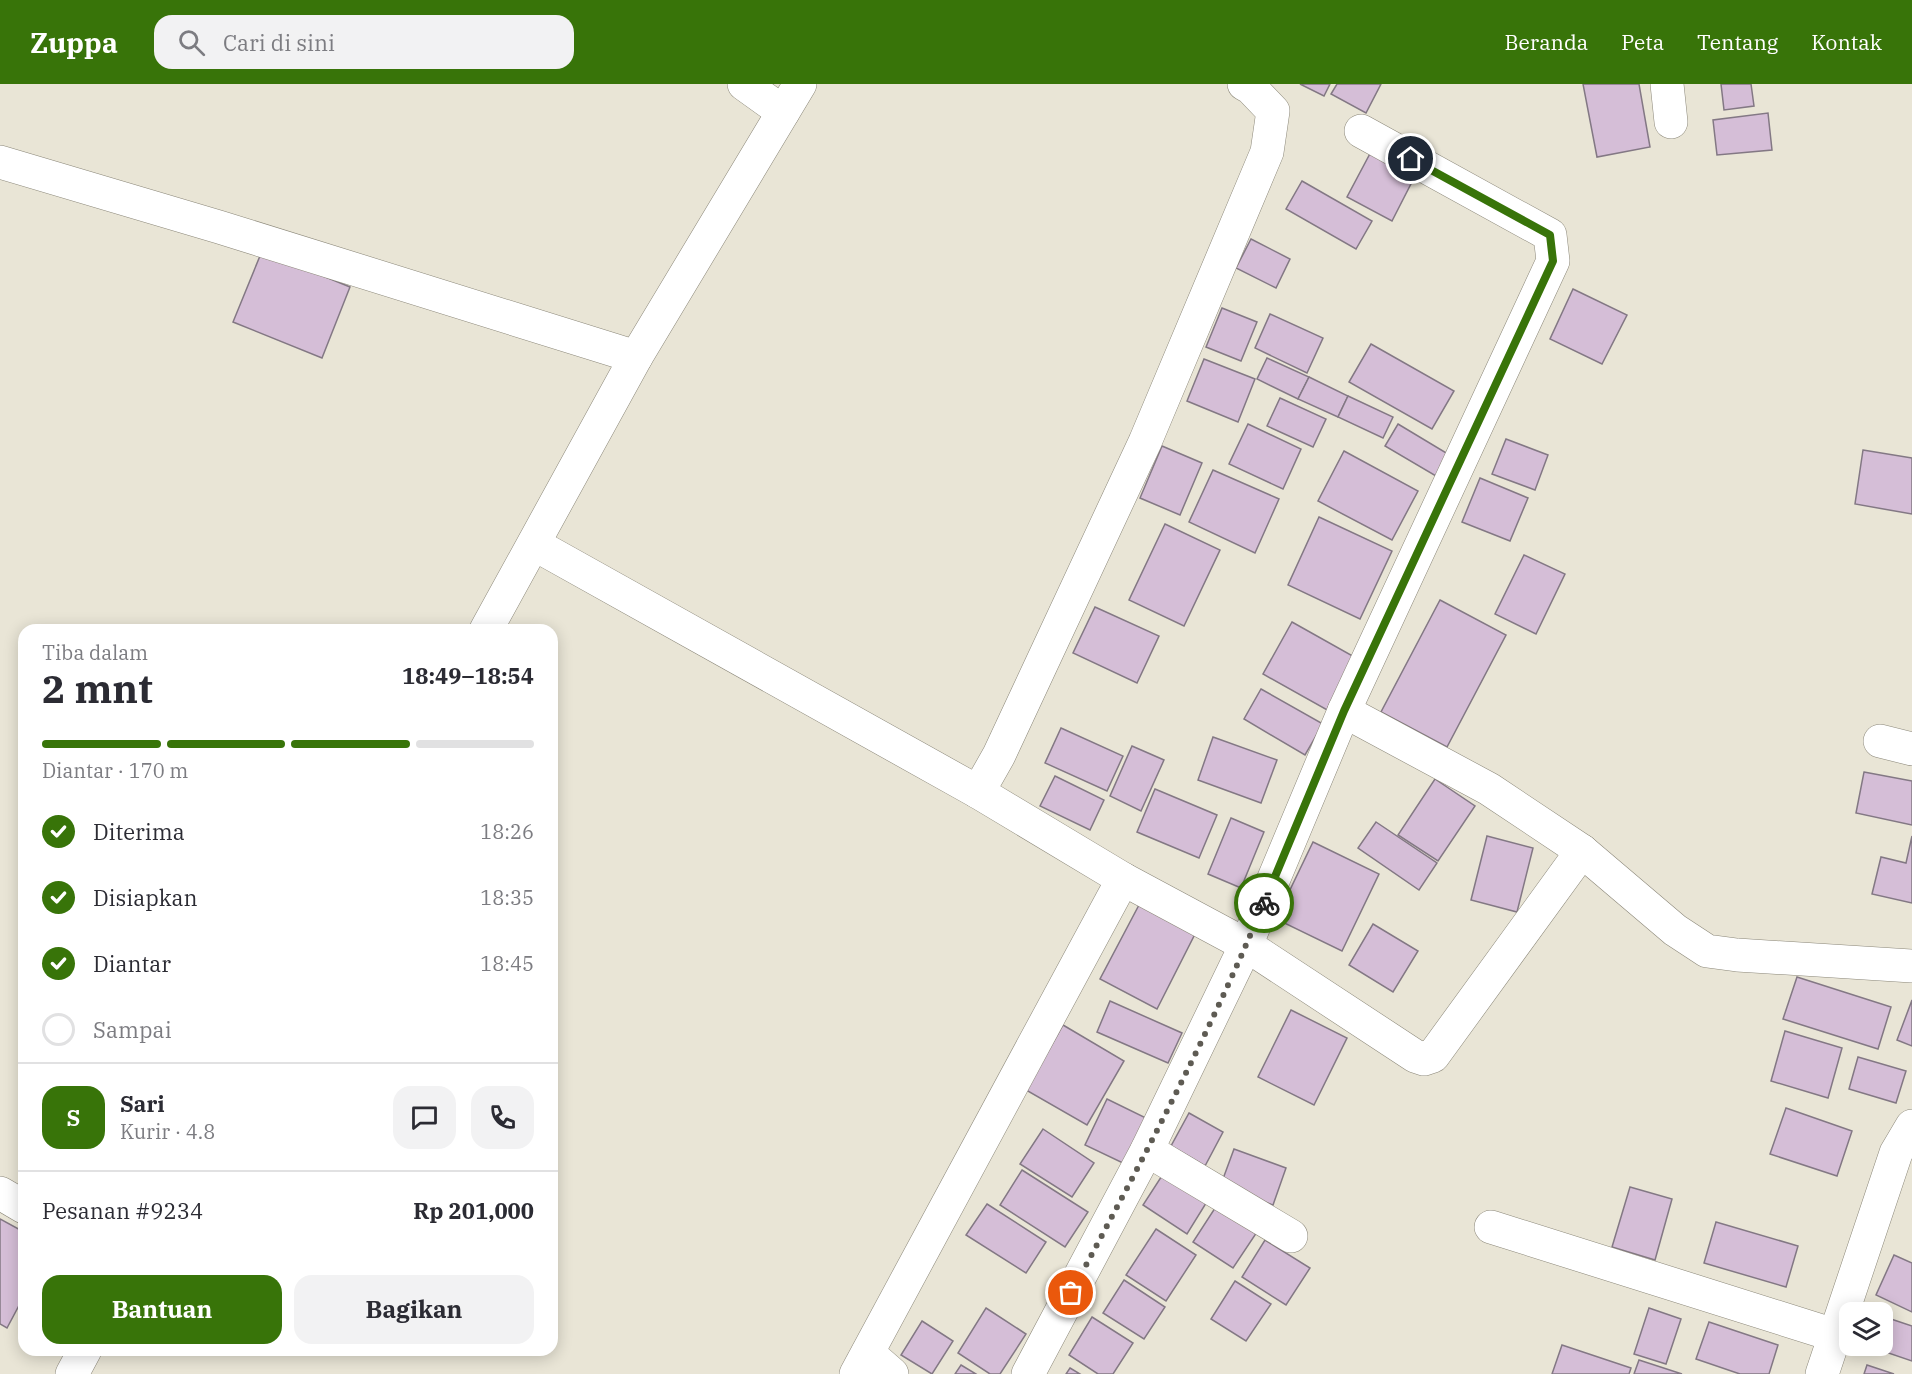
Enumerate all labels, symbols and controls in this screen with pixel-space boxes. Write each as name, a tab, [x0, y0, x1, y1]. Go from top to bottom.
search box	[154, 15, 574, 69]
text: Zuppa	[30, 24, 118, 61]
icon: search	[175, 26, 208, 59]
text: Cari di sini	[223, 28, 335, 57]
text: Beranda	[1505, 28, 1588, 56]
text: Peta	[1621, 28, 1664, 56]
text: Tentang	[1697, 28, 1778, 56]
text: Kontak	[1811, 28, 1882, 56]
pin	[1385, 133, 1436, 184]
icon: home	[1394, 142, 1427, 175]
text: Tiba dalam	[42, 639, 148, 666]
text: 18:49–18:54	[402, 661, 534, 690]
text: 2 mnt	[42, 663, 153, 714]
text: Diantar · 170 m	[42, 757, 188, 784]
icon: check	[42, 815, 75, 848]
text: Diterima	[93, 817, 185, 846]
text: 18:26	[480, 818, 534, 845]
courier	[1234, 873, 1294, 933]
icon: check	[42, 881, 75, 914]
text: Disiapkan	[93, 883, 198, 912]
text: 18:35	[480, 884, 534, 911]
icon: bike	[1248, 887, 1281, 920]
icon: check	[42, 947, 75, 980]
text: Diantar	[93, 949, 171, 978]
text: 18:45	[480, 950, 534, 977]
text: Sampai	[93, 1015, 172, 1044]
button: chat	[393, 1086, 456, 1149]
button: phone	[471, 1086, 534, 1149]
text: Sari	[120, 1089, 165, 1118]
text: S	[67, 1103, 80, 1132]
text: Kurir · 4.8	[120, 1118, 215, 1145]
text: Pesanan #9234	[42, 1196, 203, 1225]
text: Rp 201,000	[413, 1196, 534, 1225]
pin	[1045, 1267, 1096, 1318]
button: Bantuan	[42, 1275, 282, 1344]
button: Bagikan	[294, 1275, 534, 1344]
icon: bag	[1054, 1276, 1087, 1309]
map controls	[1839, 1302, 1893, 1356]
button: layers	[1839, 1302, 1893, 1356]

